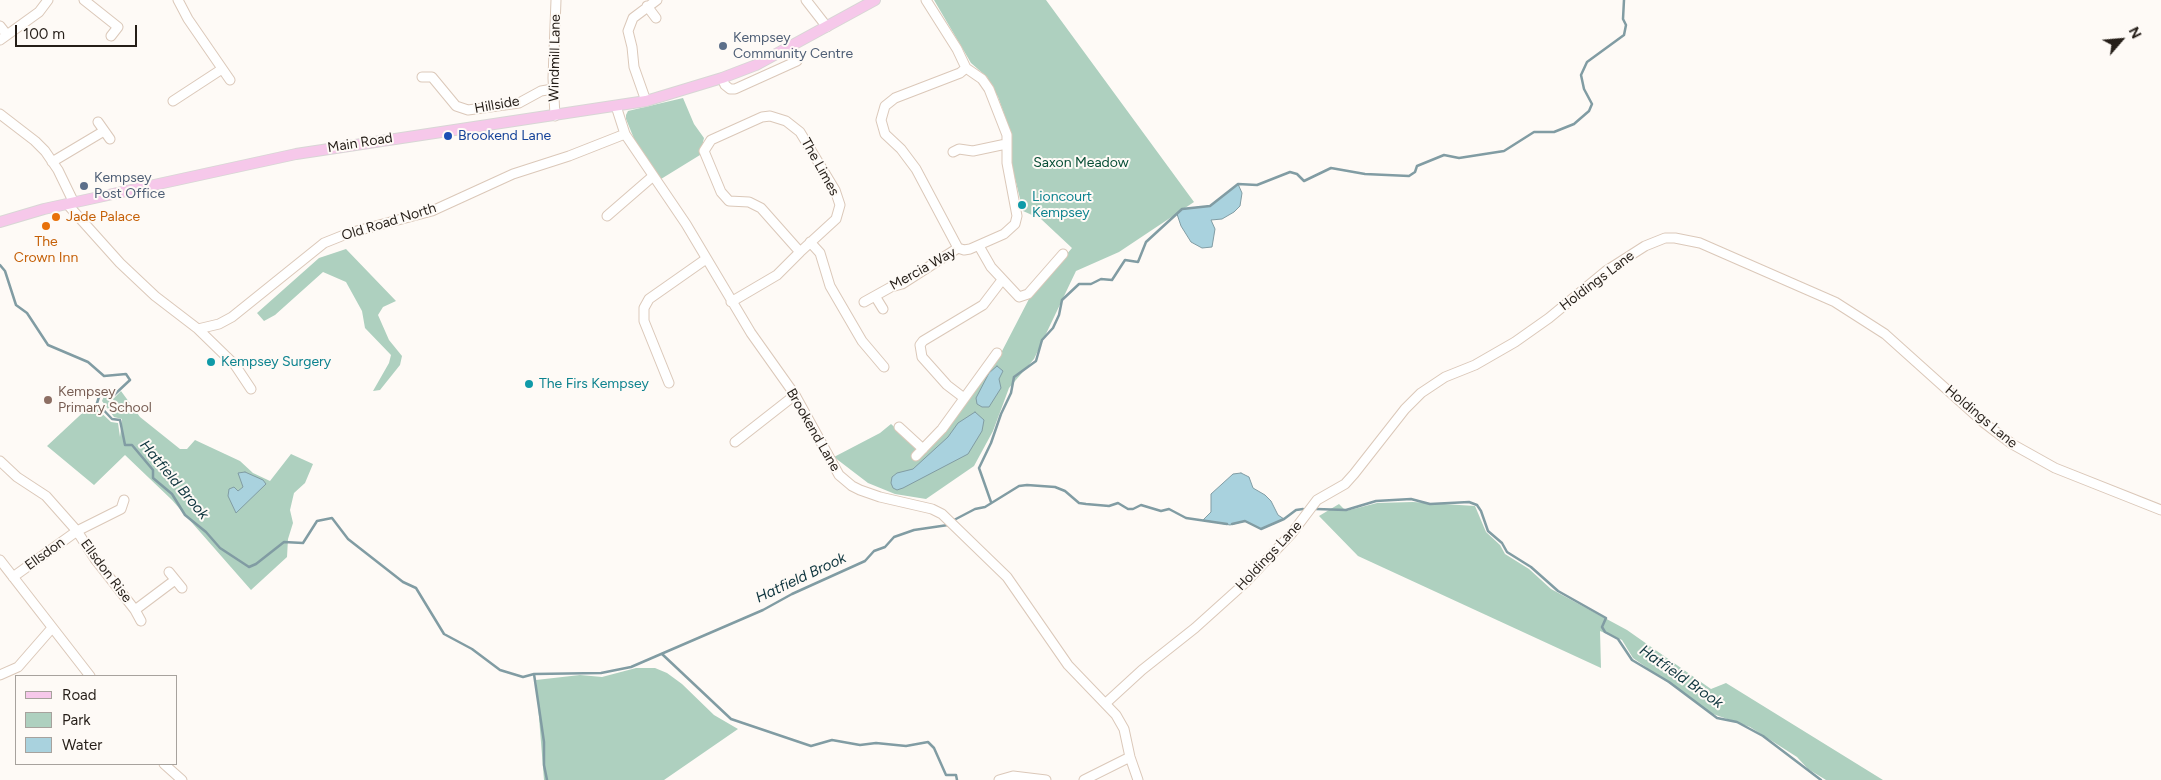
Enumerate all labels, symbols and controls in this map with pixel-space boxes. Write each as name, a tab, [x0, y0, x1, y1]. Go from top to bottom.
street label: Windmill Lane	[546, 14, 564, 102]
scale bar	[18, 15, 140, 47]
north arrow	[2096, 15, 2146, 65]
text: N	[2125, 24, 2145, 42]
text: 100 m	[23, 25, 65, 43]
place label: Kempsey Community Centre	[733, 30, 853, 62]
marker: Kempsey Community Centre	[717, 40, 729, 52]
street label: Hillside	[473, 93, 521, 117]
place label: Brookend Lane	[458, 128, 551, 144]
street label: Main Road	[326, 130, 394, 156]
marker: Brookend Lane	[442, 130, 454, 142]
street label: The Limes	[797, 135, 843, 199]
park label: Saxon Meadow	[1033, 155, 1129, 171]
place label: Kempsey Post Office	[94, 170, 165, 202]
marker: Kempsey Post Office	[78, 180, 90, 192]
place label: Lioncourt Kempsey	[1032, 189, 1092, 222]
marker: Lioncourt Kempsey	[1016, 199, 1028, 211]
street label: Old Road North	[340, 200, 438, 244]
place label: Jade Palace	[66, 209, 140, 225]
marker: Jade Palace	[50, 211, 62, 223]
marker: The Crown Inn	[40, 220, 52, 232]
place label: The Crown Inn	[14, 234, 78, 266]
street label: Mercia Way	[887, 244, 959, 294]
street label: Holdings Lane	[1556, 247, 1638, 315]
place label: Kempsey Surgery	[221, 354, 331, 370]
marker: Kempsey Surgery	[205, 356, 217, 368]
place label: The Firs Kempsey	[539, 376, 649, 392]
marker: The Firs Kempsey	[523, 378, 535, 390]
street label: Holdings Lane	[1941, 382, 2021, 452]
place label: Kempsey Primary School	[58, 384, 152, 417]
street label: Brookend Lane	[782, 385, 844, 475]
marker: Kempsey Primary School	[42, 394, 54, 406]
water label: Hatfield Brook	[136, 437, 212, 523]
street label: Holdings Lane	[1232, 518, 1306, 594]
street label: Ellsdon	[22, 534, 68, 574]
street label: Ellsdon Rise	[77, 536, 135, 606]
water label: Hatfield Brook	[753, 549, 849, 607]
water label: Hatfield Brook	[1636, 642, 1726, 712]
legend	[15, 675, 178, 765]
text: Road	[62, 686, 97, 704]
text: Park	[62, 711, 91, 729]
text: Water	[62, 736, 102, 754]

